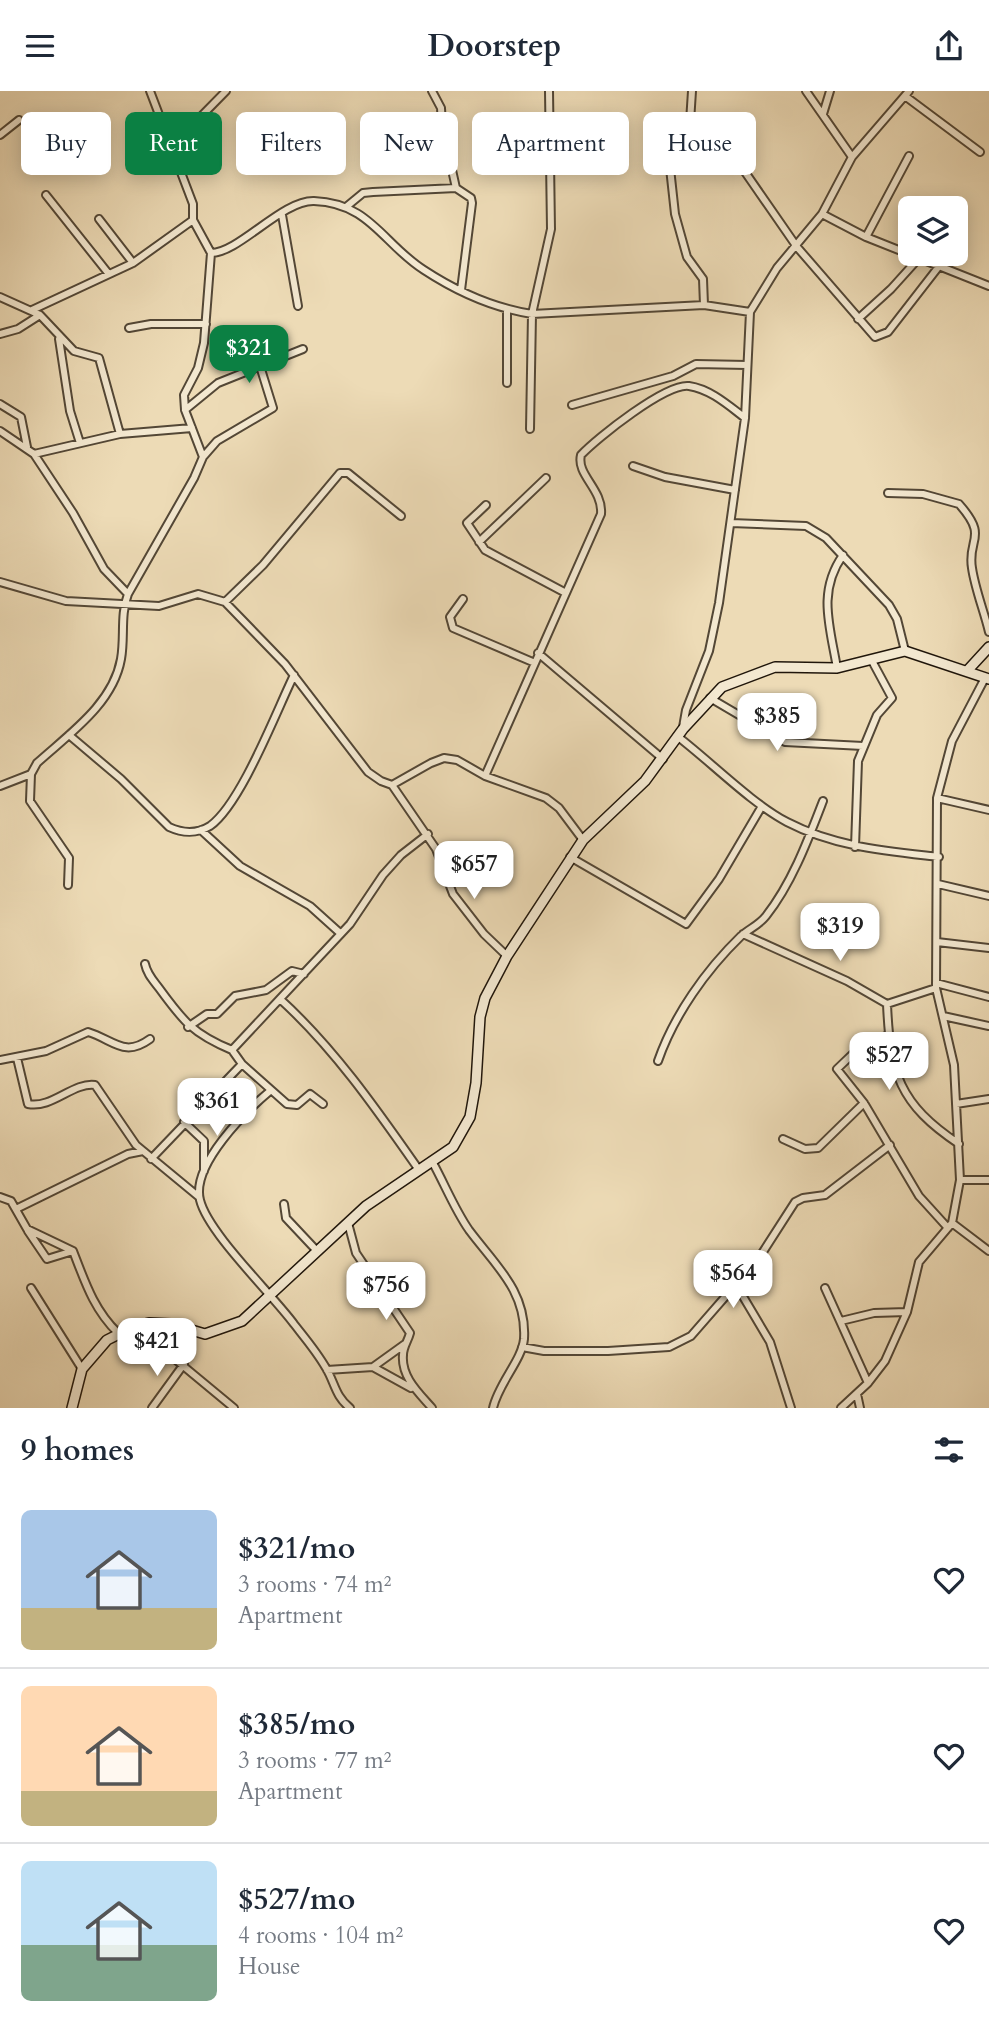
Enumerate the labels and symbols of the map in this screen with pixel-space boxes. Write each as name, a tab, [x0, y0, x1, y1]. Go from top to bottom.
pin: $321	[208, 325, 290, 385]
pin: $385	[736, 693, 818, 753]
pin: $657	[433, 841, 515, 901]
pin: $319	[799, 903, 881, 963]
pin: $527	[848, 1033, 930, 1092]
pin: $361	[176, 1079, 258, 1138]
pin: $564	[692, 1251, 774, 1310]
pin: $756	[345, 1263, 427, 1322]
pin: $421	[116, 1319, 198, 1378]

